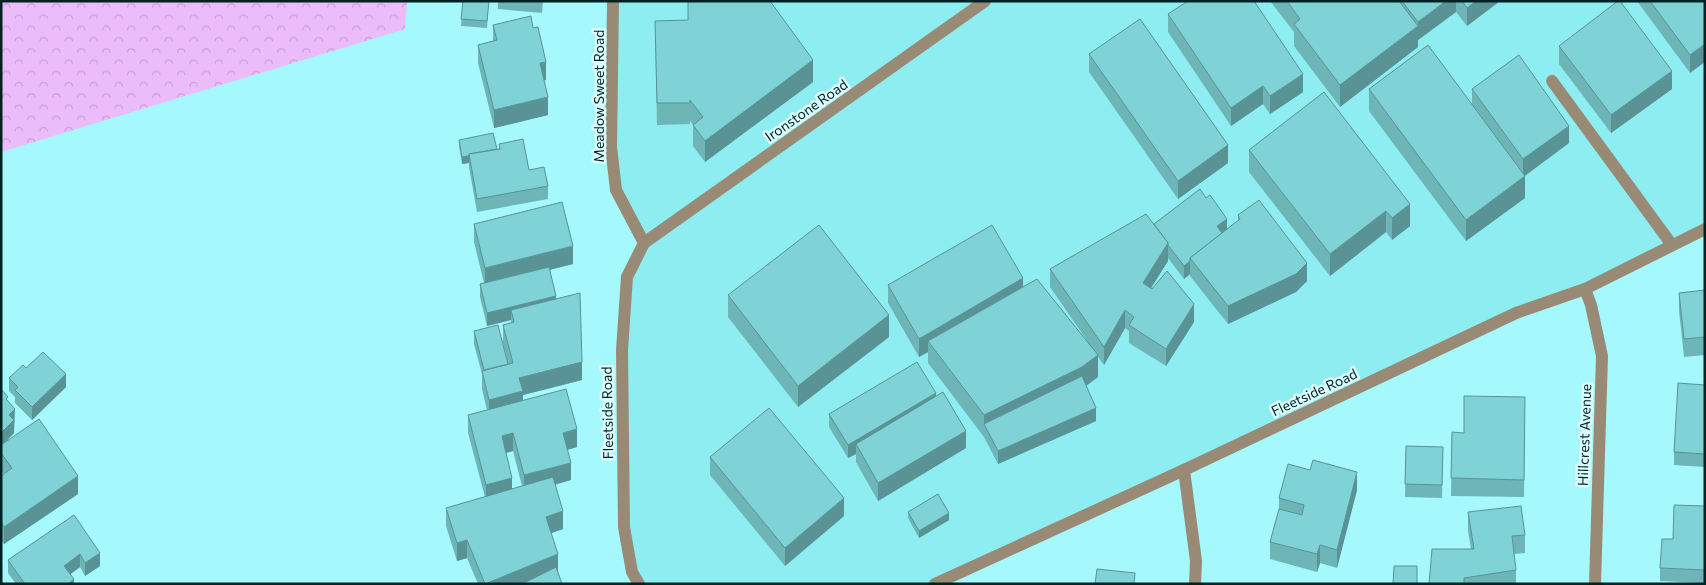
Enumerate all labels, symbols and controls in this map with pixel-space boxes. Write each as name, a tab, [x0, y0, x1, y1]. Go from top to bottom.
street label: Meadow Sweet Road	[590, 30, 607, 162]
street label: Ironstone Road	[761, 75, 851, 145]
street label: Fleetside Road	[1268, 365, 1360, 419]
street label: Fleetside Road	[598, 366, 616, 460]
street label: Hillcrest Avenue	[1574, 384, 1594, 486]

